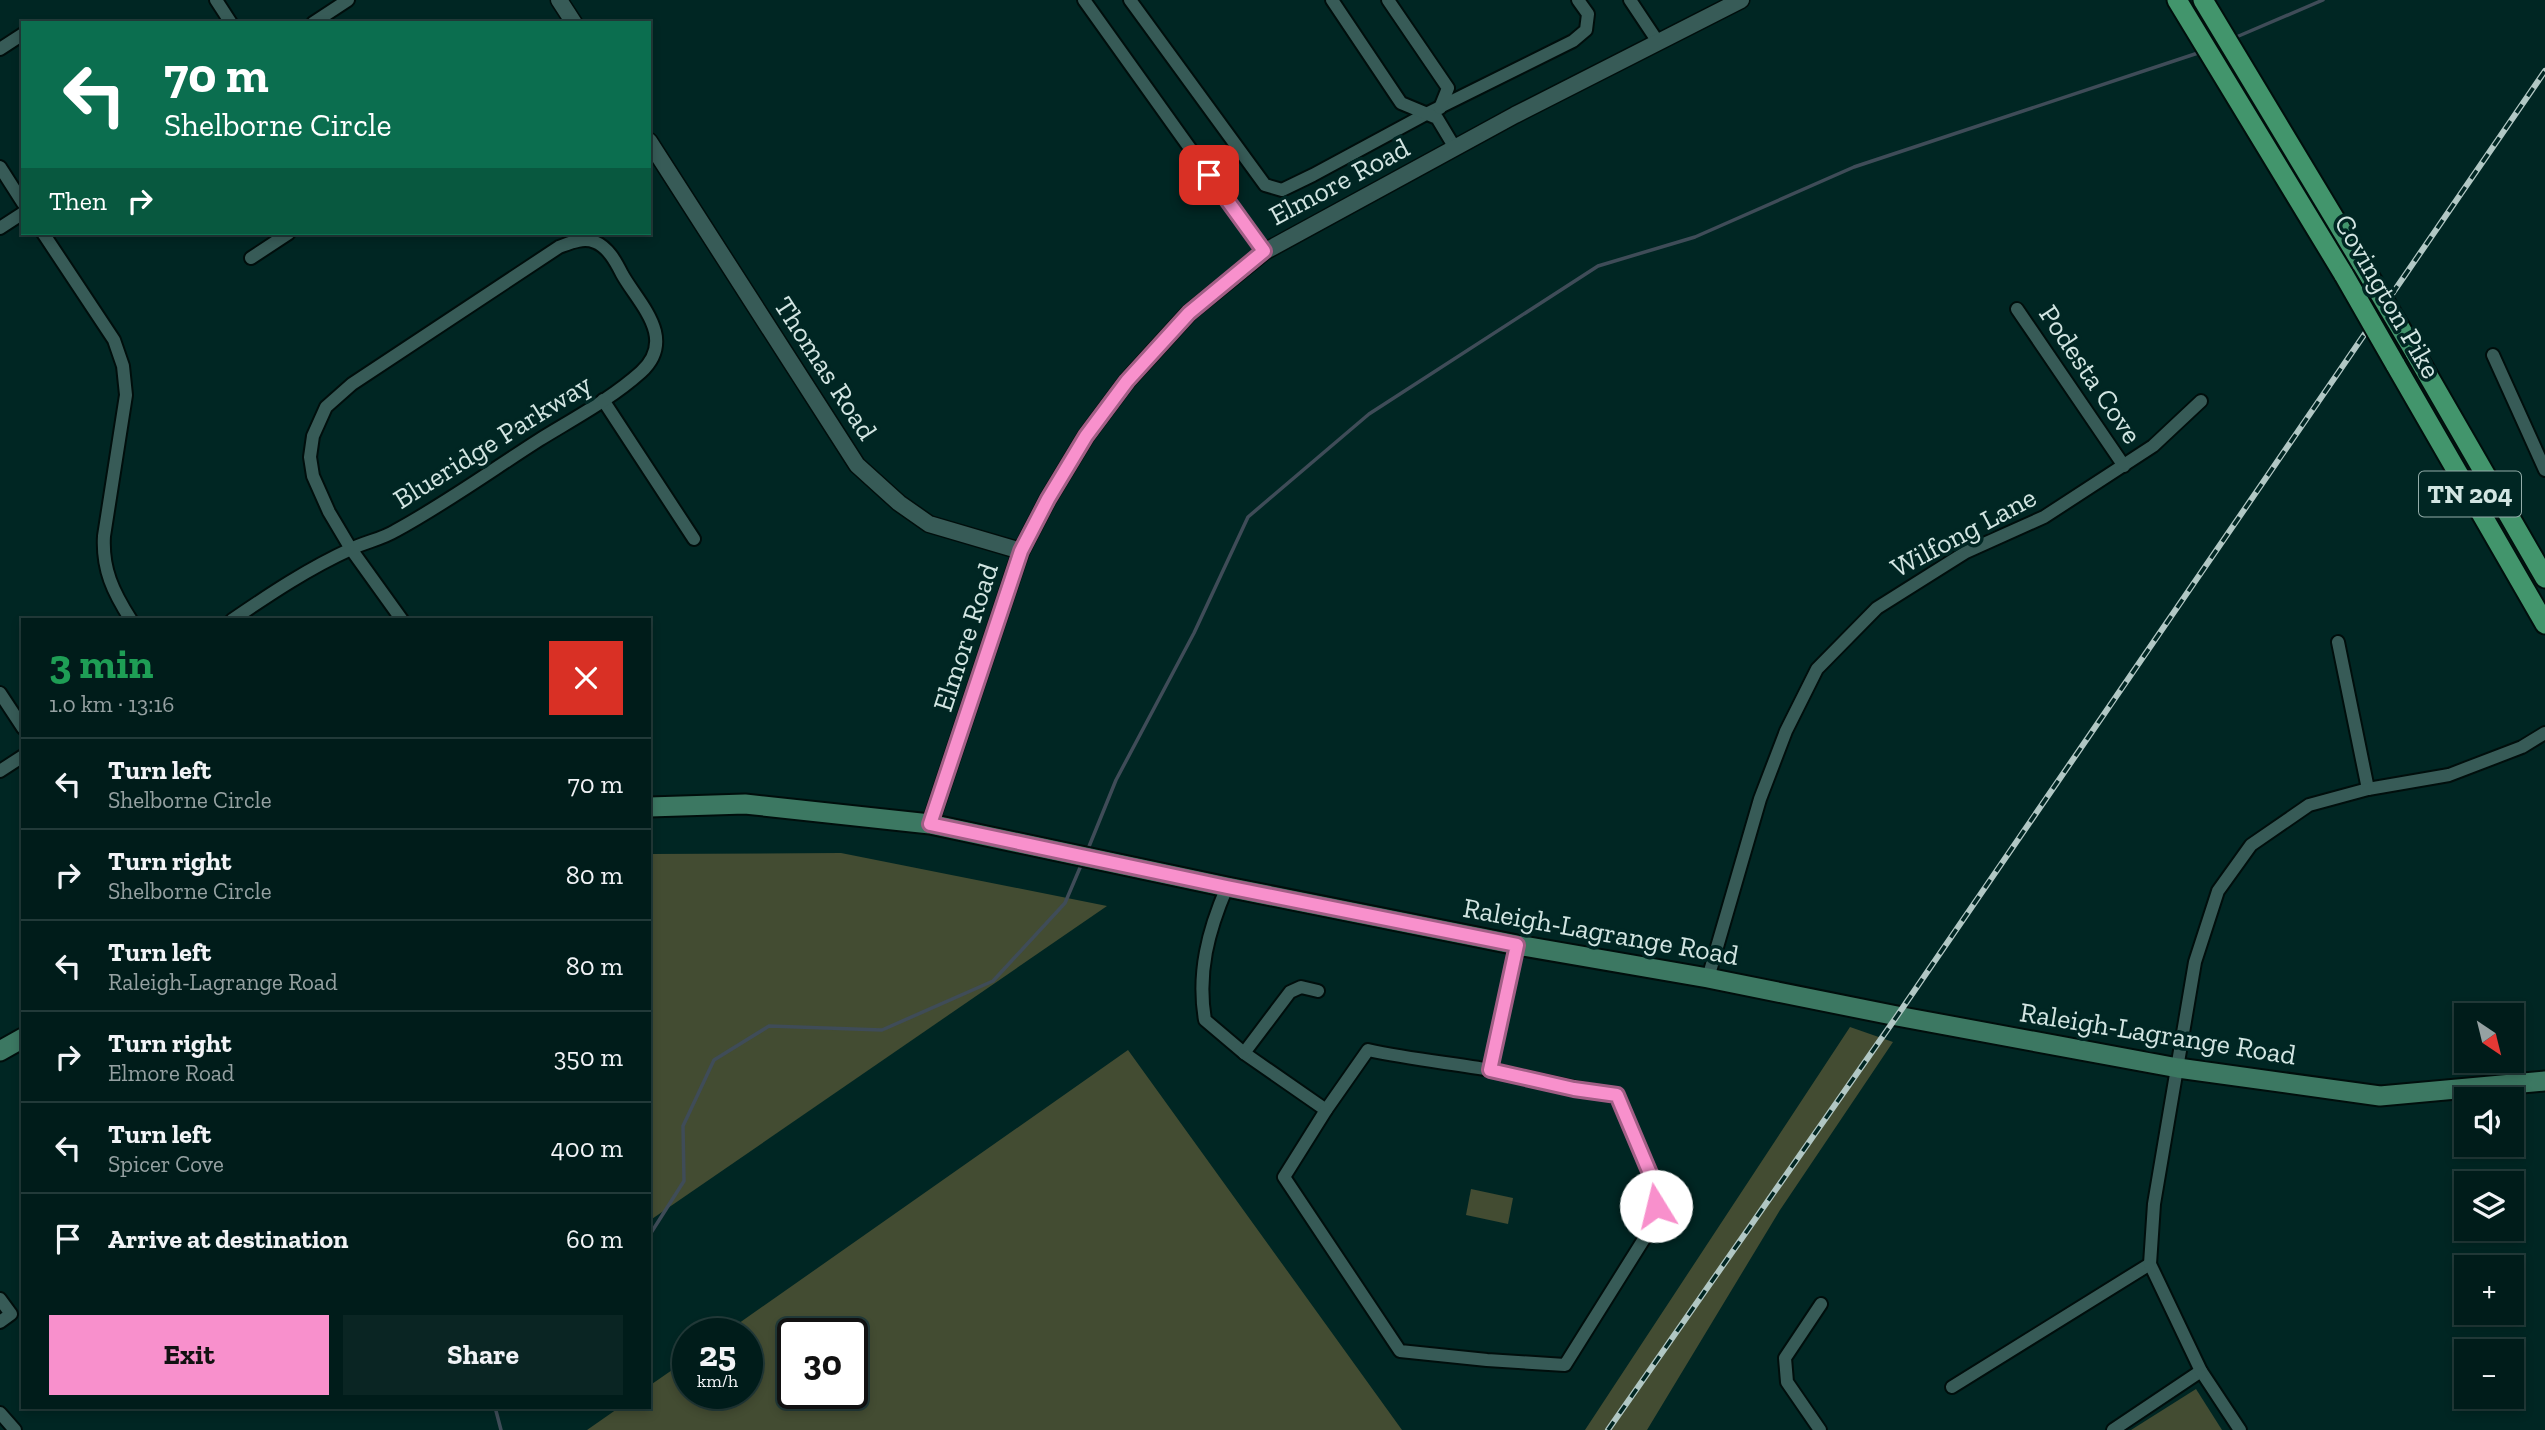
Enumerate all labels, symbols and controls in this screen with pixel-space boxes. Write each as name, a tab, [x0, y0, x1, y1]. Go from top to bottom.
text: 70 m	[164, 46, 269, 105]
icon: left	[49, 49, 140, 140]
text: Shelborne Circle	[164, 106, 392, 144]
street label: Elmore Road	[1264, 131, 1415, 232]
pin	[1179, 145, 1239, 205]
icon: arrive	[1190, 156, 1228, 194]
icon: right	[121, 182, 159, 220]
text: Then	[49, 185, 107, 217]
street label: Covington Pike	[2327, 208, 2448, 384]
street label: Thomas Road	[767, 291, 884, 446]
street label: Podesta Cove	[2032, 299, 2149, 450]
street label: Blueridge Parkway	[387, 367, 598, 516]
road number: TN 204	[2419, 472, 2521, 516]
street label: Wilfong Lane	[1885, 480, 2042, 585]
street label: Elmore Road	[926, 559, 1005, 715]
text: 3 min	[49, 638, 154, 689]
button: close	[549, 641, 623, 715]
text: 1.0 km · 13:16	[49, 690, 175, 718]
text: Turn left	[108, 754, 211, 786]
icon: left	[49, 765, 87, 803]
text: 70 m	[567, 768, 623, 800]
text: Shelborne Circle	[108, 786, 272, 814]
text: Turn right	[108, 845, 231, 877]
icon: right	[49, 856, 87, 894]
text: 80 m	[566, 859, 623, 891]
text: Shelborne Circle	[108, 877, 272, 905]
street label: Raleigh-Lagrange Road	[1460, 891, 1741, 972]
text: Turn left	[108, 936, 211, 968]
icon: left	[49, 947, 87, 985]
text: 80 m	[566, 950, 623, 982]
text: Raleigh-Lagrange Road	[108, 968, 338, 996]
street label: Raleigh-Lagrange Road	[2017, 995, 2299, 1072]
north arrow	[2454, 1003, 2524, 1073]
map controls	[2454, 1003, 2524, 1409]
text: Turn right	[108, 1027, 231, 1059]
icon: right	[49, 1038, 87, 1076]
text: 350 m	[554, 1041, 623, 1073]
text: Elmore Road	[108, 1059, 234, 1087]
button: sound	[2454, 1087, 2524, 1157]
text: Turn left	[108, 1118, 211, 1150]
icon: left	[49, 1129, 87, 1167]
text: 400 m	[551, 1132, 623, 1164]
text: Spicer Cove	[108, 1150, 224, 1178]
position arrow	[1619, 1169, 1693, 1243]
button: layers	[2454, 1171, 2524, 1241]
icon: arrive	[49, 1220, 87, 1258]
text: Arrive at destination	[108, 1223, 348, 1255]
text: 60 m	[566, 1223, 623, 1255]
button: +	[2454, 1255, 2524, 1325]
button: Exit	[49, 1315, 329, 1395]
button: Share	[343, 1315, 623, 1395]
speed limit sign: 30	[777, 1318, 868, 1409]
text: 25	[699, 1333, 736, 1375]
button: −	[2454, 1339, 2524, 1409]
text: km/h	[697, 1370, 738, 1392]

